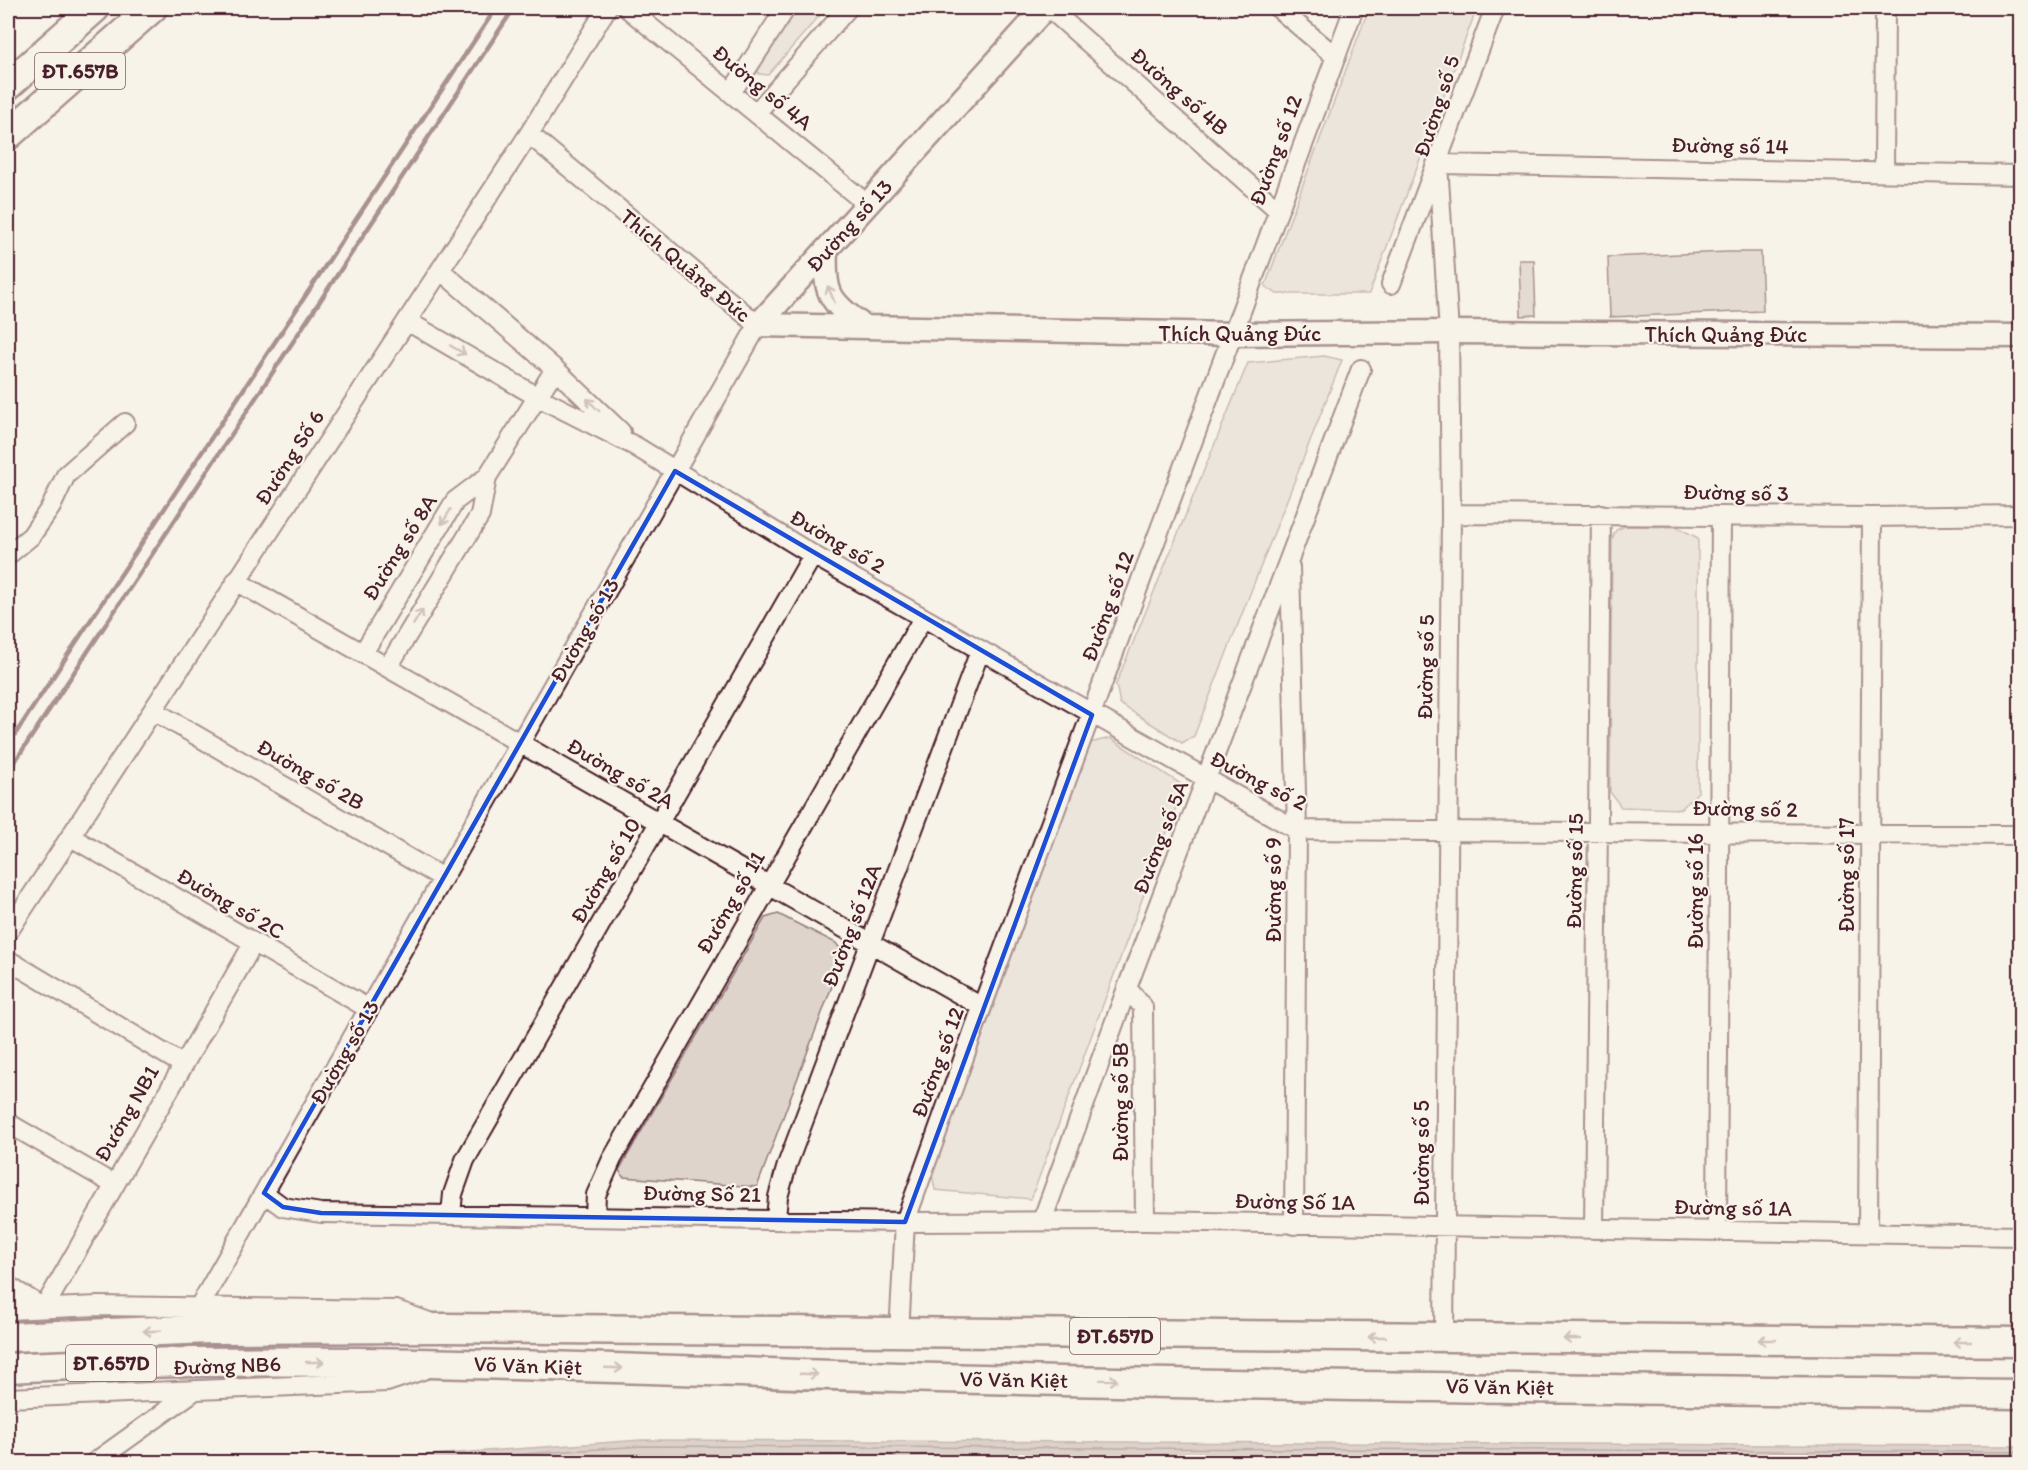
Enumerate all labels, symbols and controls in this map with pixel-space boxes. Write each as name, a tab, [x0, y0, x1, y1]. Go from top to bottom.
street label: Đường số 4A	[707, 39, 818, 136]
street label: Đường số 4B	[1125, 41, 1234, 141]
street label: Đường số 5	[1407, 52, 1466, 160]
road number: ĐT.657B	[35, 53, 125, 89]
street label: Đường số 12	[1243, 91, 1308, 209]
street label: Đường số 14	[1671, 131, 1789, 160]
street label: Đường số 13	[800, 173, 898, 278]
street label: Thích Quảng Đức	[615, 203, 757, 328]
one-way arrow	[825, 286, 836, 304]
street label: Thích Quảng Đức	[1159, 320, 1321, 347]
street label: Thích Quảng Đức	[1645, 321, 1807, 348]
one-way arrow	[449, 345, 466, 357]
one-way arrow	[586, 398, 601, 413]
street label: Đường Số 6	[249, 405, 330, 510]
street label: Đường số 3	[1683, 478, 1789, 507]
street label: Đường số 8A	[356, 489, 443, 605]
street label: Đường số 2	[785, 503, 891, 580]
one-way arrow	[439, 508, 451, 525]
street label: Đường số 12	[1075, 547, 1140, 665]
street label: Đường số 13	[544, 573, 625, 687]
one-way arrow	[413, 609, 425, 626]
street label: Đường số 5	[1411, 614, 1440, 720]
street label: Đường số 2A	[562, 732, 679, 815]
street label: Đường số 2B	[252, 733, 369, 816]
street label: Đường số 2	[1206, 744, 1312, 817]
street label: Đường số 5A	[1126, 777, 1194, 898]
street label: Đường số 2	[1692, 794, 1798, 823]
street label: Đường số 10	[564, 813, 647, 928]
street label: Đường số 15	[1560, 813, 1589, 929]
street label: Đường số 17	[1833, 817, 1860, 933]
street label: Đường số 16	[1682, 833, 1709, 949]
street label: Đường số 9	[1260, 837, 1287, 943]
street label: Đường số 11	[690, 846, 771, 958]
street label: Đường số 12A	[816, 860, 887, 991]
street label: Đường số 2C	[172, 862, 289, 945]
street label: Đường số 13	[304, 995, 385, 1109]
street label: Đường số 12	[905, 1003, 970, 1121]
street label: Đường số 5B	[1107, 1042, 1134, 1162]
street label: Đướng NB1	[88, 1060, 165, 1166]
street label: Đường số 5	[1408, 1100, 1435, 1206]
street label: Đường Số 21	[643, 1179, 761, 1208]
street label: Đường Số 1A	[1234, 1187, 1356, 1216]
street label: Đường số 1A	[1674, 1193, 1792, 1222]
road number: ĐT.657D	[1070, 1318, 1160, 1354]
one-way arrow	[142, 1325, 162, 1337]
one-way arrow	[1368, 1332, 1388, 1343]
one-way arrow	[1563, 1333, 1583, 1345]
one-way arrow	[1758, 1335, 1778, 1346]
one-way arrow	[1953, 1336, 1973, 1348]
road number: ĐT.657D	[66, 1345, 156, 1381]
street label: Đường NB6	[172, 1350, 282, 1381]
street label: Võ Văn Kiệt	[473, 1350, 583, 1381]
one-way arrow	[304, 1356, 324, 1368]
one-way arrow	[604, 1362, 624, 1374]
street label: Võ Văn Kiệt	[959, 1365, 1068, 1394]
one-way arrow	[799, 1369, 819, 1380]
street label: Võ Văn Kiệt	[1445, 1372, 1554, 1401]
one-way arrow	[1099, 1375, 1119, 1386]

